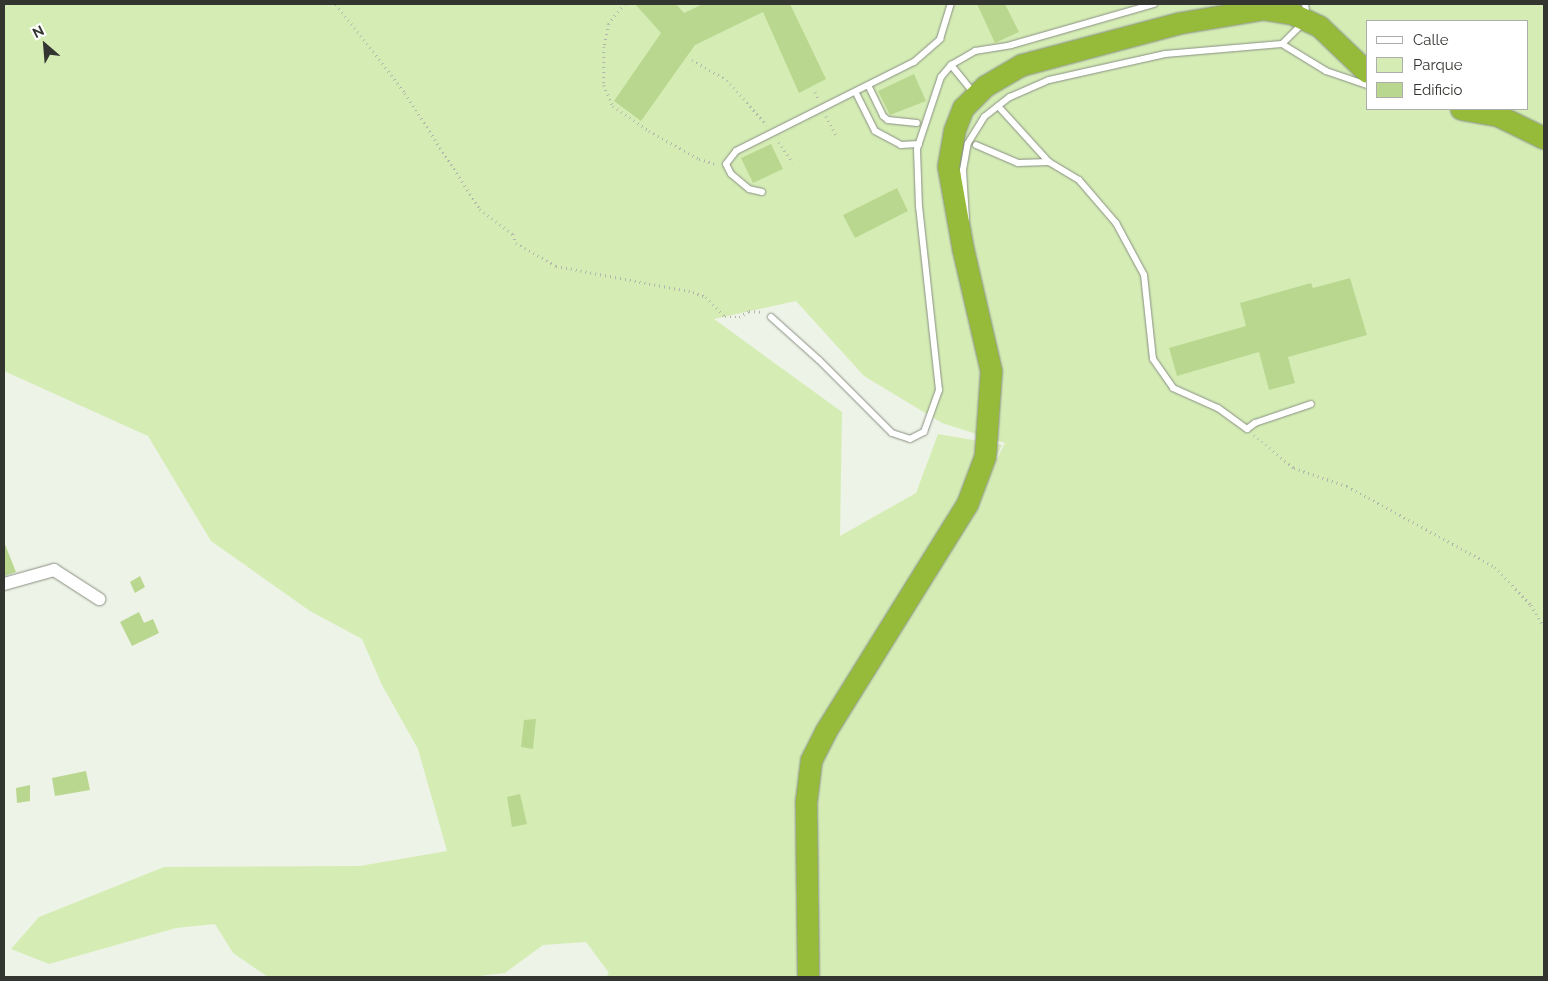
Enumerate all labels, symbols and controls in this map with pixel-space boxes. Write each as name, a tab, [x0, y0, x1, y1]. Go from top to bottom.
north arrow	[20, 20, 70, 70]
legend	[1366, 20, 1528, 110]
text: N	[30, 22, 47, 41]
text: Calle	[1413, 31, 1448, 49]
text: Parque	[1413, 56, 1462, 74]
text: Edificio	[1413, 81, 1463, 99]

